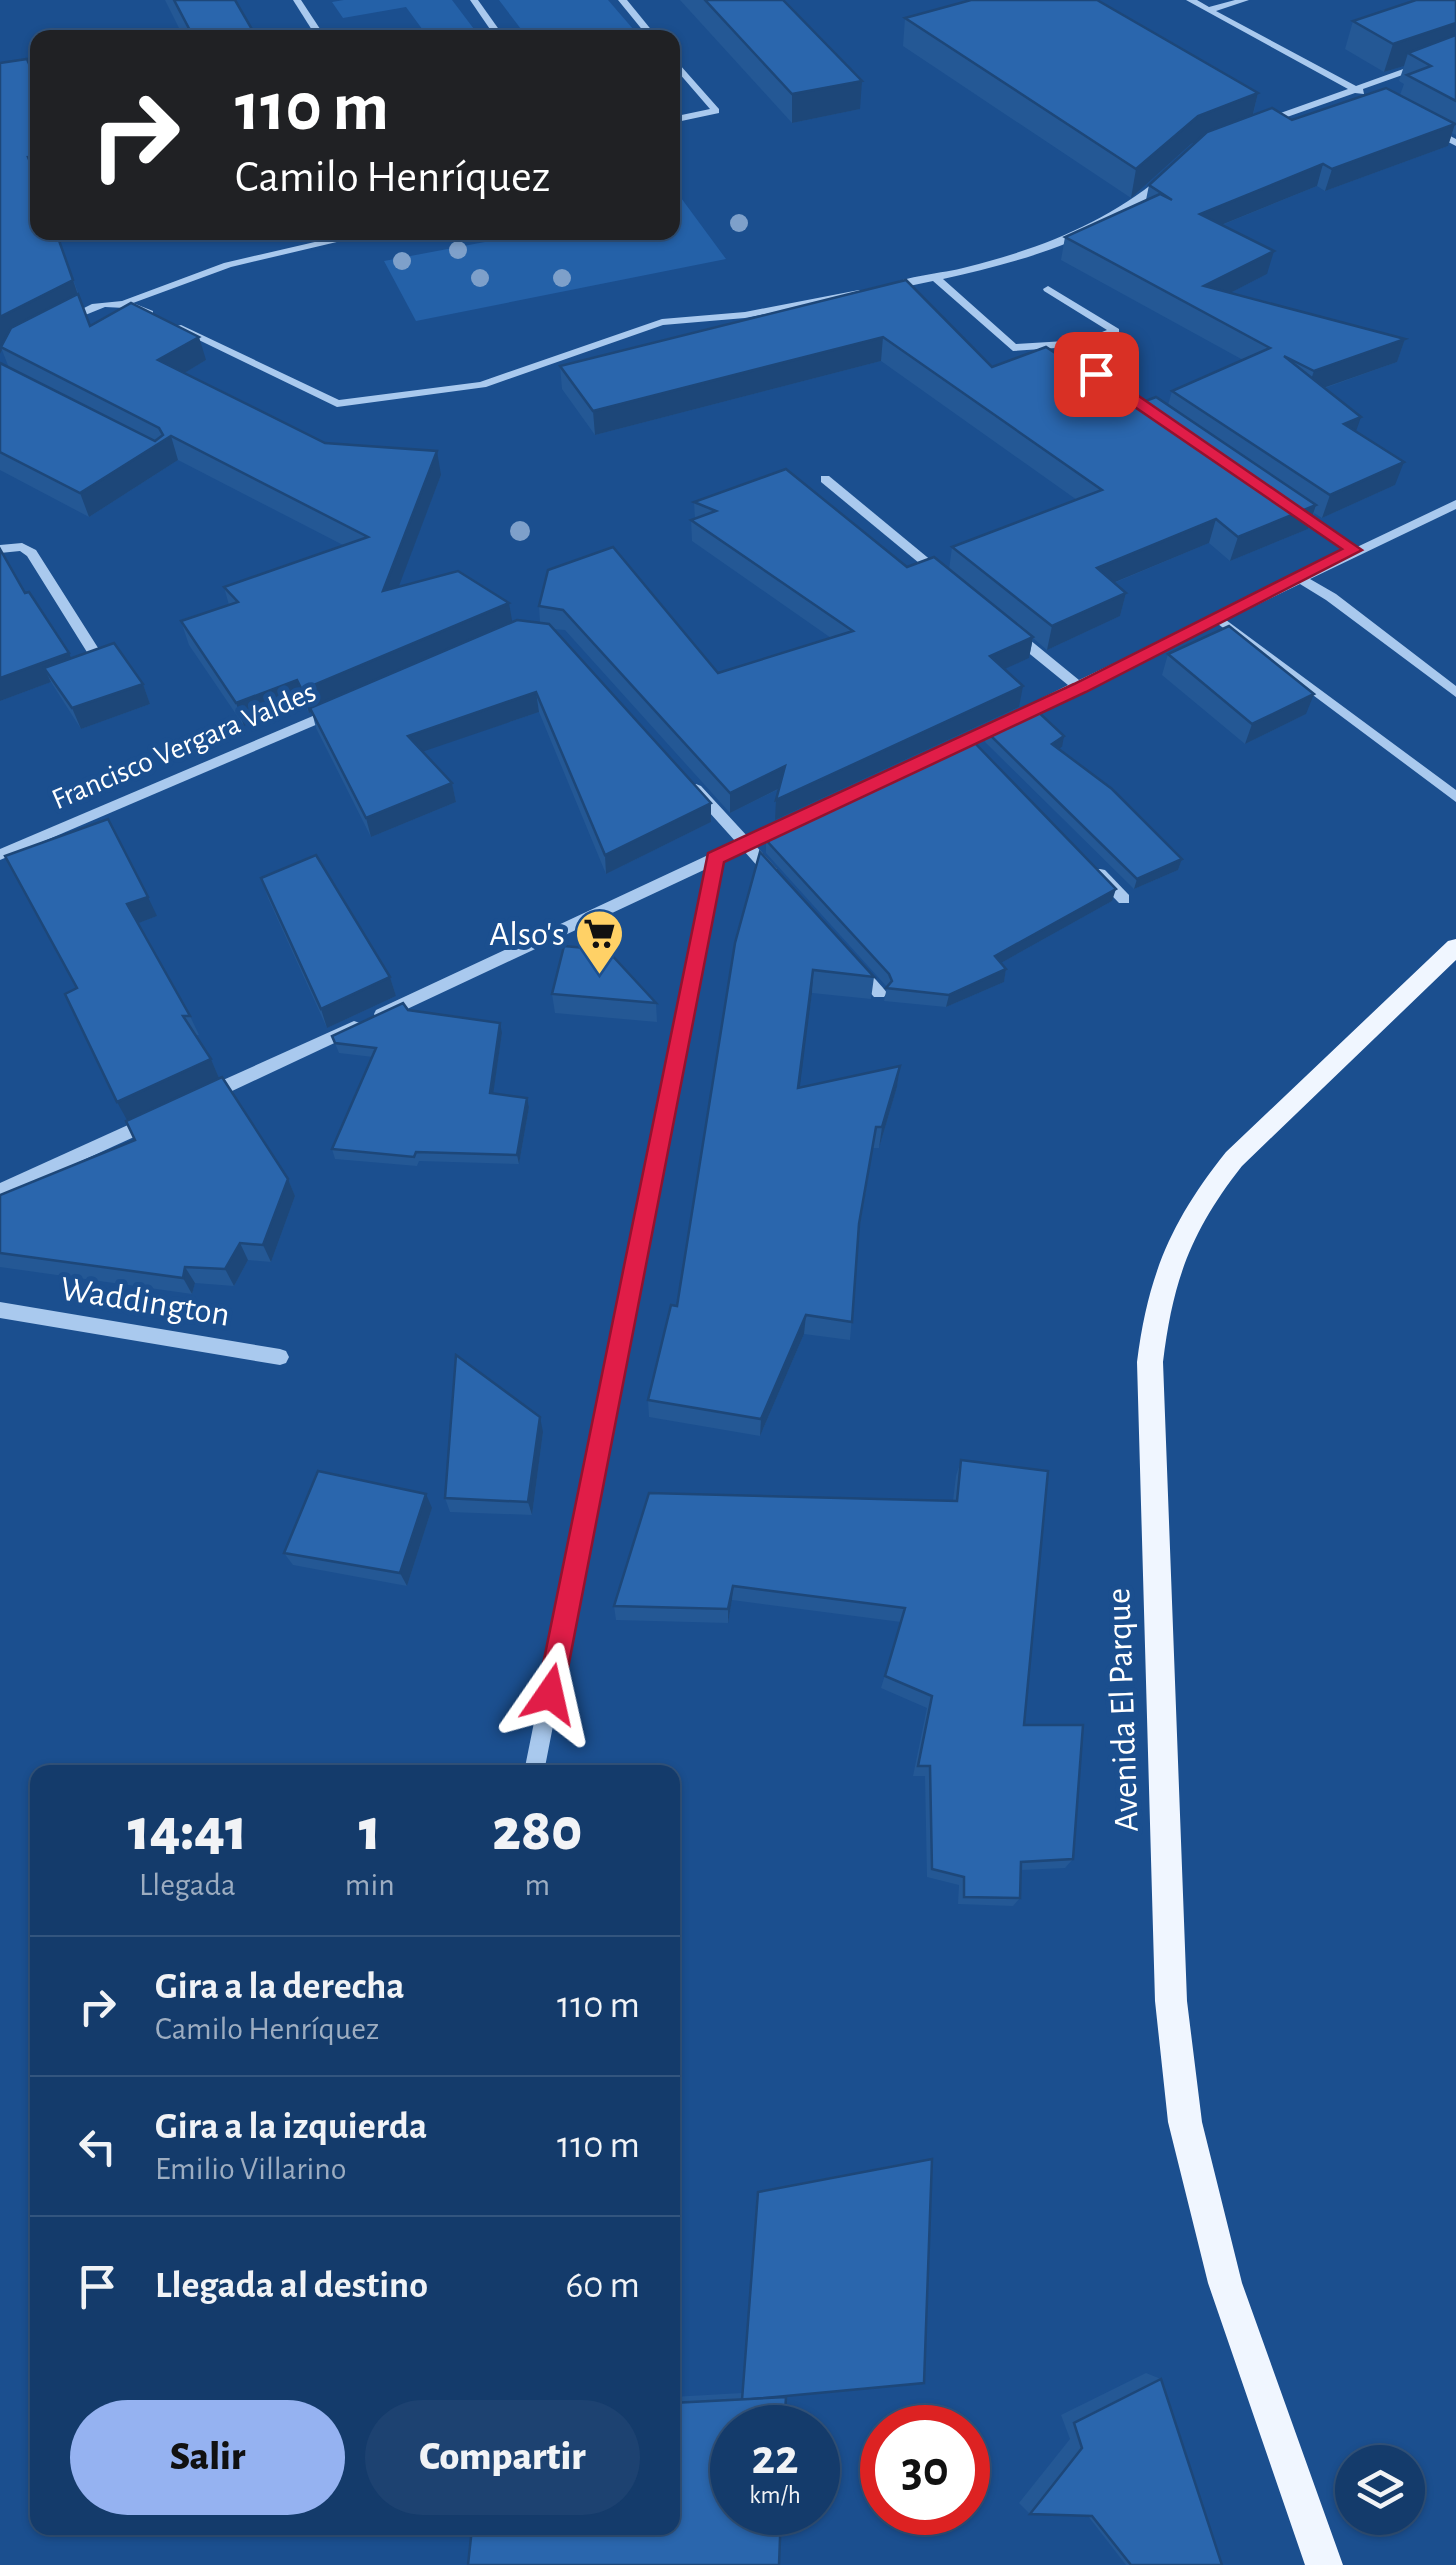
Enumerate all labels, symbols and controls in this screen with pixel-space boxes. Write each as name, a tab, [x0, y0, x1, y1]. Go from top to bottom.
icon: right	[70, 70, 200, 200]
text: 110 m	[235, 73, 389, 143]
text: Camilo Henríquez	[235, 155, 550, 200]
pin	[1054, 332, 1139, 417]
icon: arrive	[1069, 347, 1124, 402]
street label: Francisco Vergara Valdes	[48, 677, 320, 815]
supermarket icon: Also's	[574, 908, 626, 976]
place label: Also's	[489, 917, 565, 952]
street label: Waddington	[58, 1271, 232, 1333]
street label: Avenida El Parque	[1101, 1587, 1145, 1833]
position arrow	[498, 1642, 602, 1746]
text: 14:41	[128, 1801, 247, 1861]
text: 1	[359, 1801, 381, 1861]
text: 280	[492, 1801, 582, 1861]
text: Llegada	[139, 1869, 236, 1901]
text: min	[345, 1869, 395, 1901]
text: m	[525, 1869, 550, 1901]
text: Gira a la derecha	[155, 1968, 405, 2006]
icon: right	[70, 1979, 125, 2034]
text: 110 m	[557, 1987, 640, 2025]
text: Camilo Henríquez	[155, 2013, 379, 2045]
text: Gira a la izquierda	[155, 2108, 427, 2146]
icon: left	[70, 2119, 125, 2174]
text: 110 m	[557, 2127, 640, 2165]
text: Emilio Villarino	[155, 2153, 346, 2185]
icon: arrive	[70, 2259, 125, 2314]
text: Llegada al destino	[155, 2267, 428, 2305]
text: 60 m	[565, 2267, 640, 2305]
button: Salir	[70, 2400, 345, 2515]
button: Compartir	[365, 2400, 640, 2515]
speed limit sign: 30	[860, 2405, 990, 2535]
text: 22	[751, 2433, 799, 2483]
map controls	[1335, 2445, 1425, 2535]
button: layers	[1335, 2445, 1425, 2535]
text: km/h	[749, 2483, 801, 2508]

